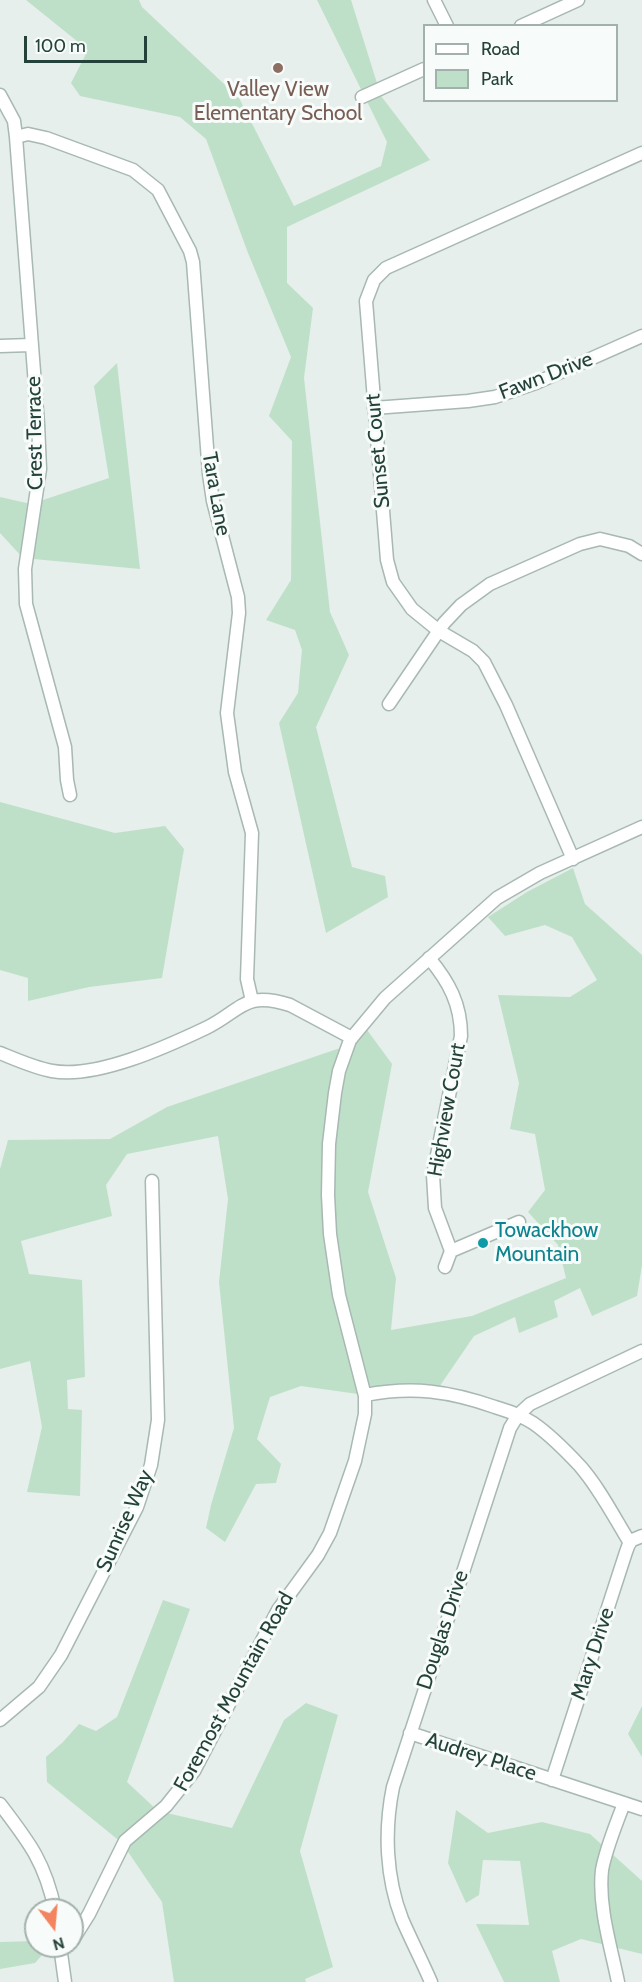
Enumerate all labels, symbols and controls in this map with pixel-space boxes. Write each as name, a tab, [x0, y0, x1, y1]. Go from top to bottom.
scale bar	[27, 24, 150, 62]
legend	[423, 24, 618, 102]
text: 100 m	[35, 35, 86, 57]
text: Road	[481, 38, 520, 60]
marker: Valley View Elementary School	[271, 61, 285, 75]
text: Park	[481, 68, 513, 90]
place label: Valley View Elementary School	[194, 77, 362, 127]
street label: Fawn Drive	[496, 347, 596, 405]
street label: Crest Terrace	[21, 376, 49, 490]
street label: Sunset Court	[360, 393, 396, 509]
street label: Tara Lane	[196, 450, 236, 538]
street label: Highview Court	[423, 1041, 471, 1179]
place label: Towackhow Mountain	[495, 1218, 598, 1268]
marker: Towackhow Mountain	[476, 1236, 490, 1250]
street label: Sunrise Way	[91, 1466, 159, 1576]
street label: Douglas Drive	[412, 1567, 474, 1693]
street label: Foremost Mountain Road	[169, 1588, 299, 1796]
street label: Mary Drive	[566, 1604, 620, 1704]
street label: Audrey Place	[423, 1727, 539, 1787]
north arrow	[24, 1898, 84, 1958]
text: N	[50, 1933, 67, 1955]

